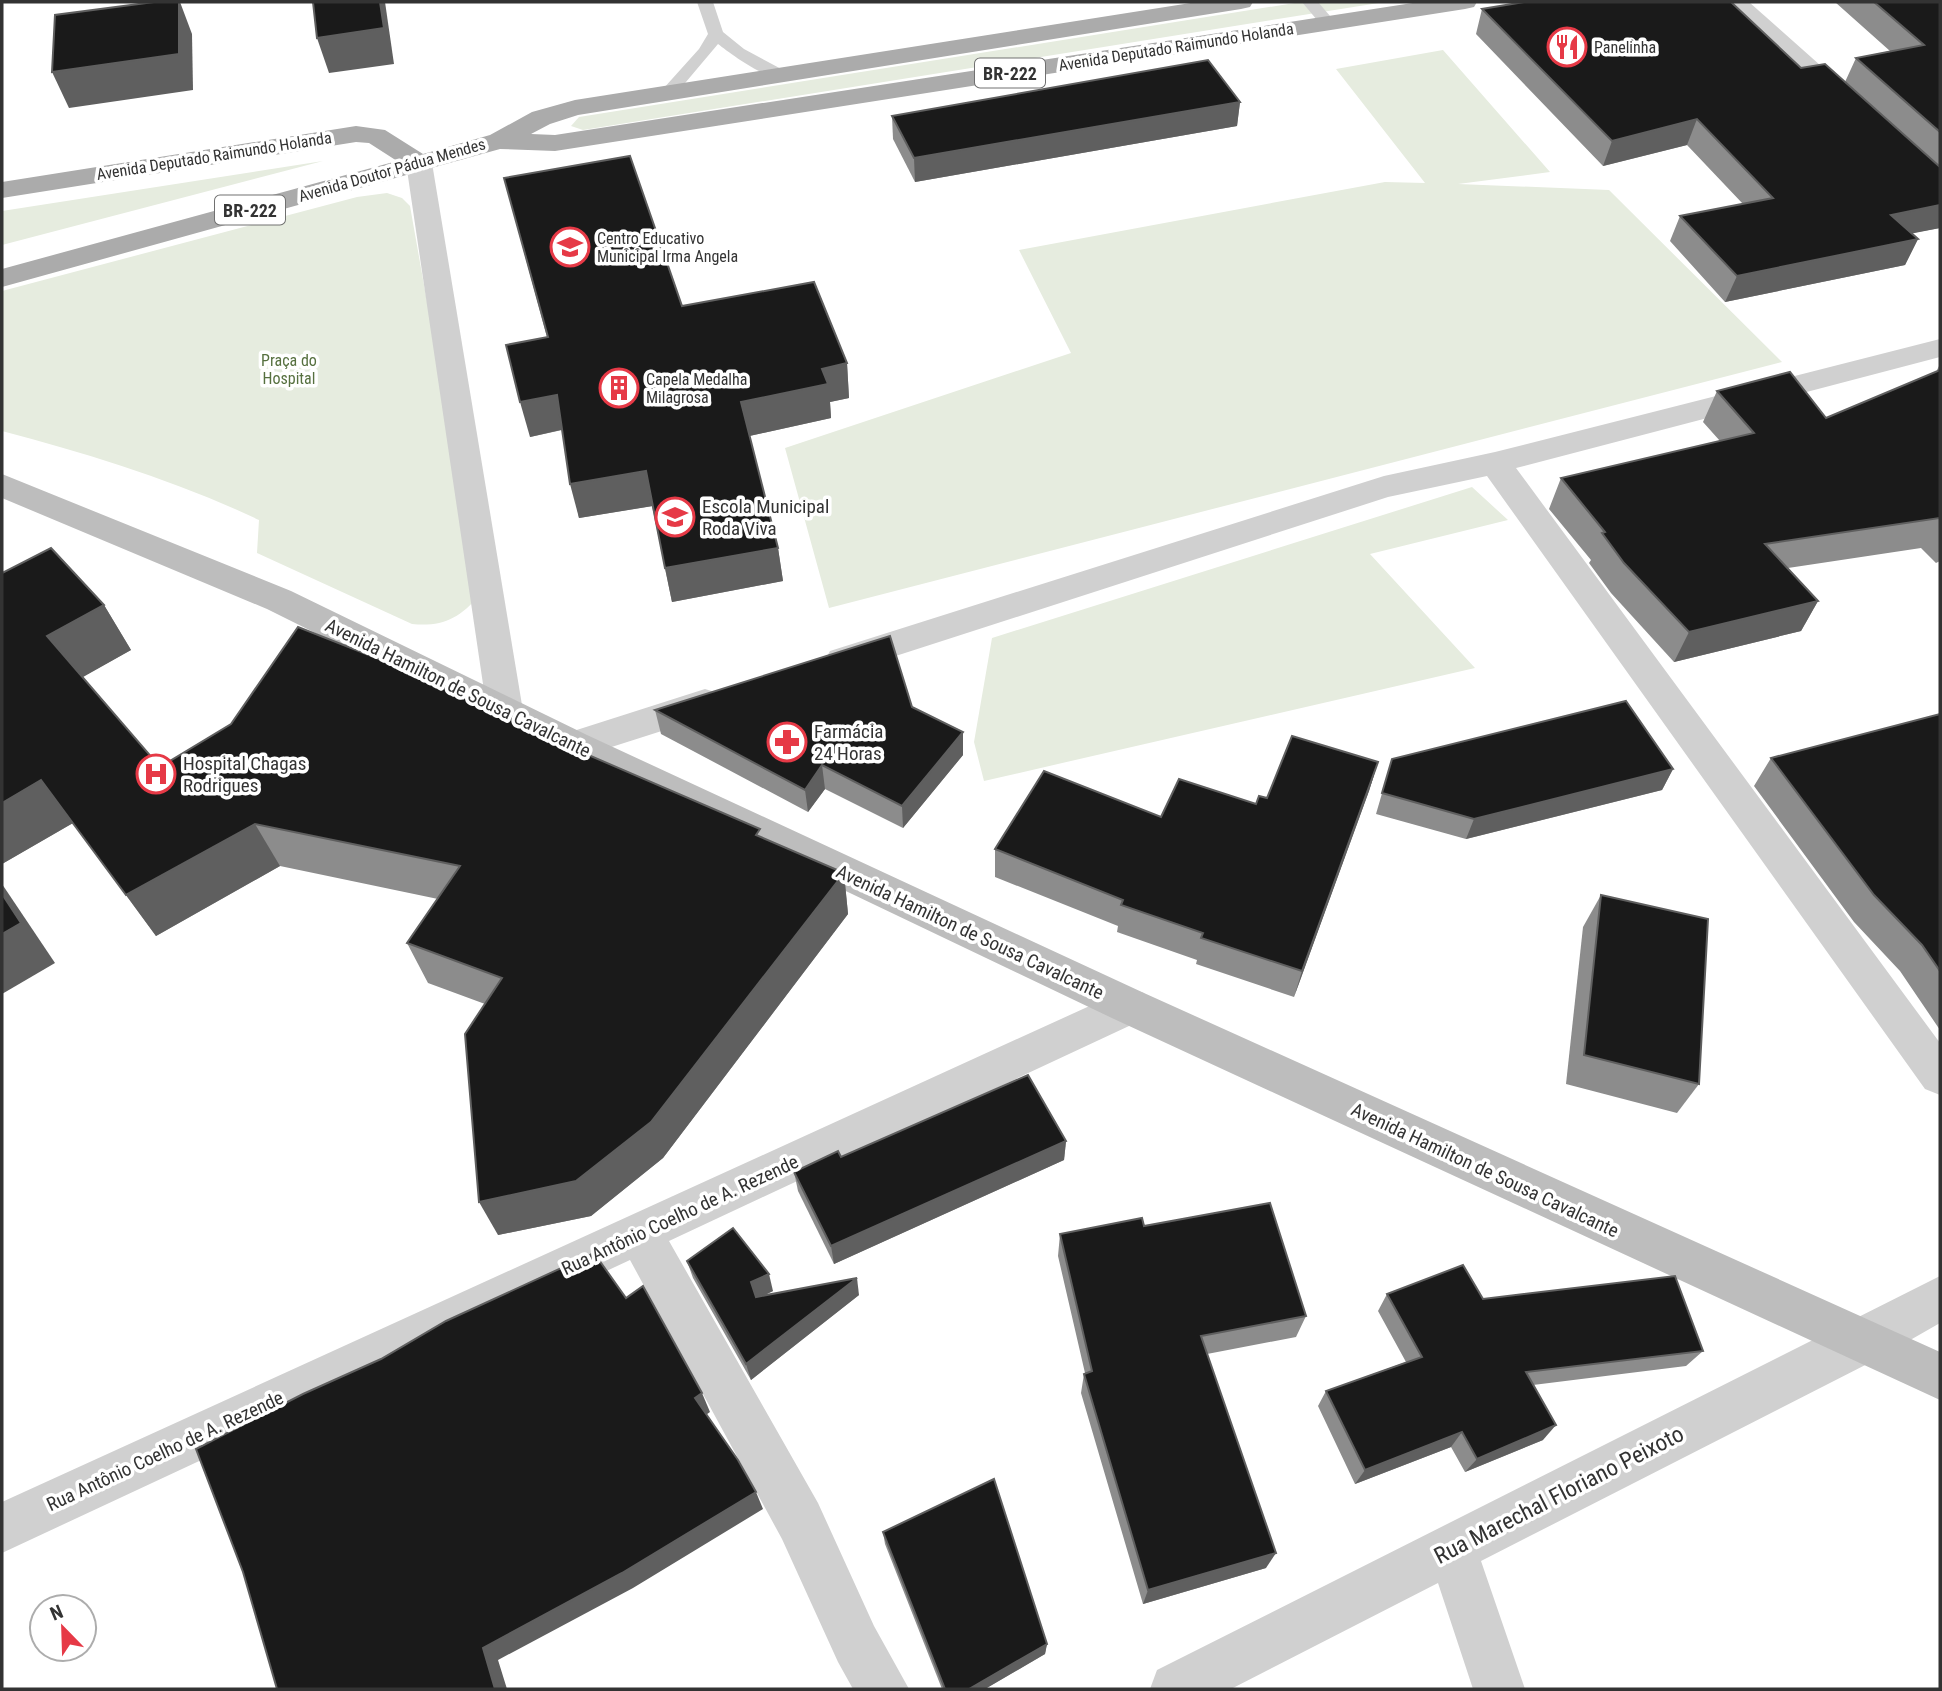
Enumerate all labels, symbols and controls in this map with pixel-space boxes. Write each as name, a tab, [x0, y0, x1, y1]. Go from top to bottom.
street label: Avenida Deputado Raimundo Holanda	[1057, 19, 1295, 75]
restaurant icon: Panelinha	[1546, 26, 1588, 68]
place label: Panelinha	[1594, 38, 1656, 57]
road number: BR-222	[975, 58, 1045, 88]
street label: Avenida Deputado Raimundo Holanda	[95, 128, 333, 184]
street label: Avenida Doutor Pádua Mendes	[296, 134, 488, 206]
road number: BR-222	[215, 196, 285, 224]
school or university icon: Centro Educativo Municipal Irma Angela	[549, 226, 591, 268]
place label: Centro Educativo Municipal Irma Angela	[597, 229, 738, 266]
park label: Praça do Hospital	[261, 351, 317, 388]
building icon: Capela Medalha Milagrosa	[598, 367, 640, 409]
place label: Capela Medalha Milagrosa	[646, 370, 747, 407]
place label: Escola Municipal Roda Viva	[702, 495, 829, 540]
school or university icon: Escola Municipal Roda Viva	[654, 496, 696, 538]
street label: Avenida Hamilton de Sousa Cavalcante	[322, 614, 595, 762]
place label: Farmácia 24 Horas	[814, 720, 883, 765]
pharmacy icon: Farmácia 24 Horas	[766, 721, 808, 763]
place label: Hospital Chagas Rodrigues	[183, 752, 306, 797]
hospital icon: Hospital Chagas Rodrigues	[135, 753, 177, 795]
street label: Avenida Hamilton de Sousa Cavalcante	[833, 860, 1107, 1004]
street label: Avenida Hamilton de Sousa Cavalcante	[1348, 1098, 1622, 1242]
street label: Rua Antônio Coelho de A. Rezende	[558, 1150, 802, 1280]
street label: Rua Antônio Coelho de A. Rezende	[43, 1386, 287, 1516]
street label: Rua Marechal Floriano Peixoto	[1430, 1420, 1688, 1570]
north arrow	[28, 1593, 98, 1663]
text: N	[47, 1600, 66, 1626]

